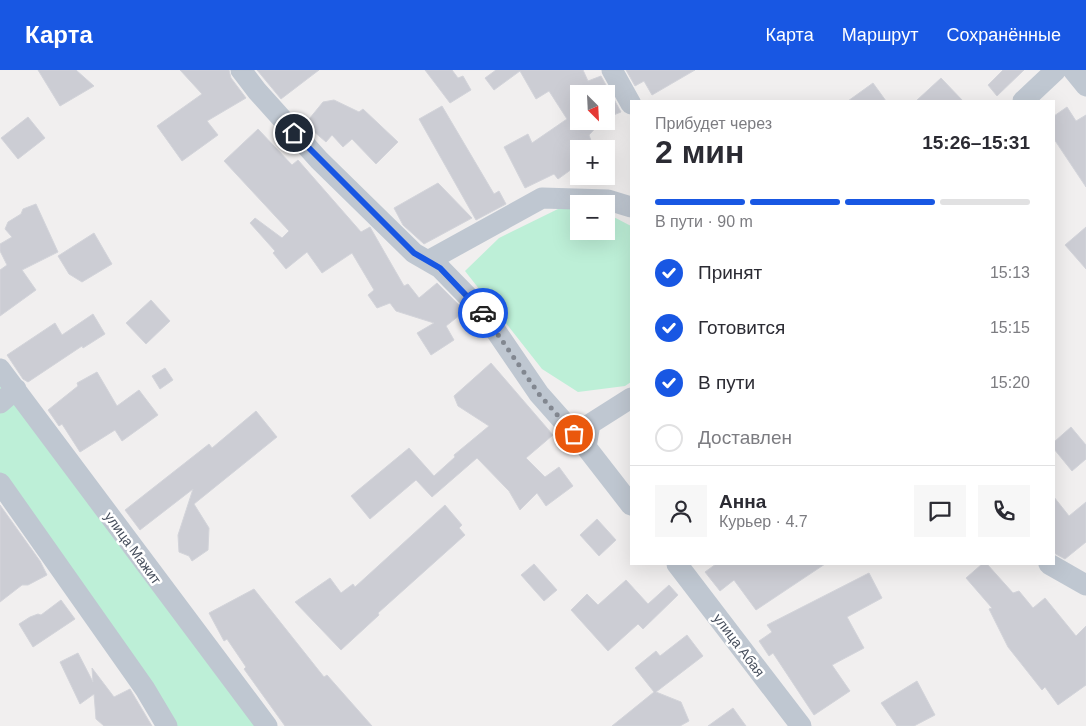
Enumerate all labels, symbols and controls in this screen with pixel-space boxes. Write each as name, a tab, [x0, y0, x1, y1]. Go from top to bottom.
text: Карта	[25, 21, 93, 48]
text: Карта	[766, 25, 814, 45]
text: Маршрут	[842, 25, 918, 45]
text: Сохранённые	[946, 25, 1061, 45]
north arrow	[570, 85, 615, 130]
map controls	[570, 85, 615, 240]
pin	[273, 112, 315, 154]
text: Прибудет через	[655, 115, 772, 132]
icon: home	[280, 119, 308, 147]
text: 15:26–15:31	[922, 132, 1030, 153]
text: 2 мин	[655, 134, 744, 170]
button: +	[570, 140, 615, 185]
button: −	[570, 195, 615, 240]
text: В пути · 90 m	[655, 213, 753, 230]
icon: check	[655, 259, 683, 287]
text: Принят	[698, 262, 762, 283]
text: 15:13	[990, 264, 1030, 281]
courier	[458, 288, 508, 338]
icon: car	[469, 299, 497, 327]
icon: check	[655, 314, 683, 342]
text: Готовится	[698, 317, 785, 338]
text: 15:15	[990, 319, 1030, 336]
icon: check	[655, 369, 683, 397]
text: В пути	[698, 372, 755, 393]
text: 15:20	[990, 374, 1030, 391]
pin	[553, 413, 595, 455]
icon: bag	[560, 420, 588, 448]
text: Доставлен	[698, 427, 792, 448]
button: person	[655, 485, 707, 537]
button: chat	[914, 485, 966, 537]
button: phone	[978, 485, 1030, 537]
text: Анна	[719, 491, 766, 512]
street label: улица Мажит	[101, 509, 165, 588]
text: Курьер · 4.7	[719, 513, 808, 530]
street label: улица Абая	[710, 610, 768, 680]

